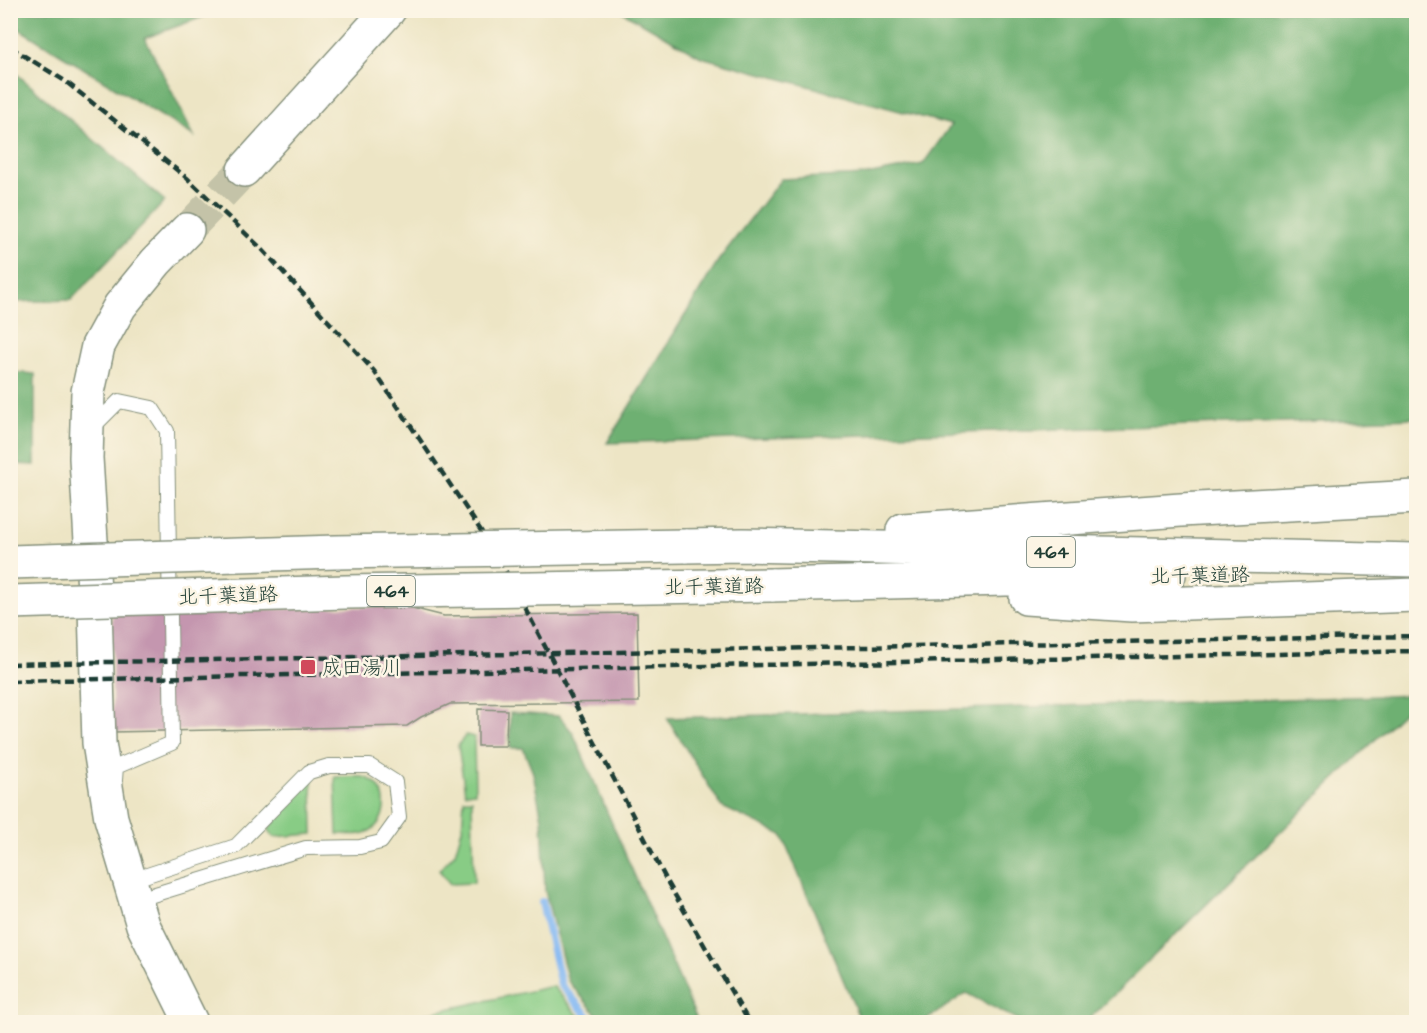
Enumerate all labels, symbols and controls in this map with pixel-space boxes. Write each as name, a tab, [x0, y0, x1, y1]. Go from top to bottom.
road number: 464	[1027, 537, 1075, 567]
street label: 北千葉道路	[1150, 561, 1250, 591]
street label: 北千葉道路	[664, 572, 764, 602]
road number: 464	[367, 576, 415, 606]
street label: 北千葉道路	[178, 580, 278, 612]
place label: 成田湯川	[322, 654, 402, 682]
marker: 成田湯川	[299, 658, 317, 676]

